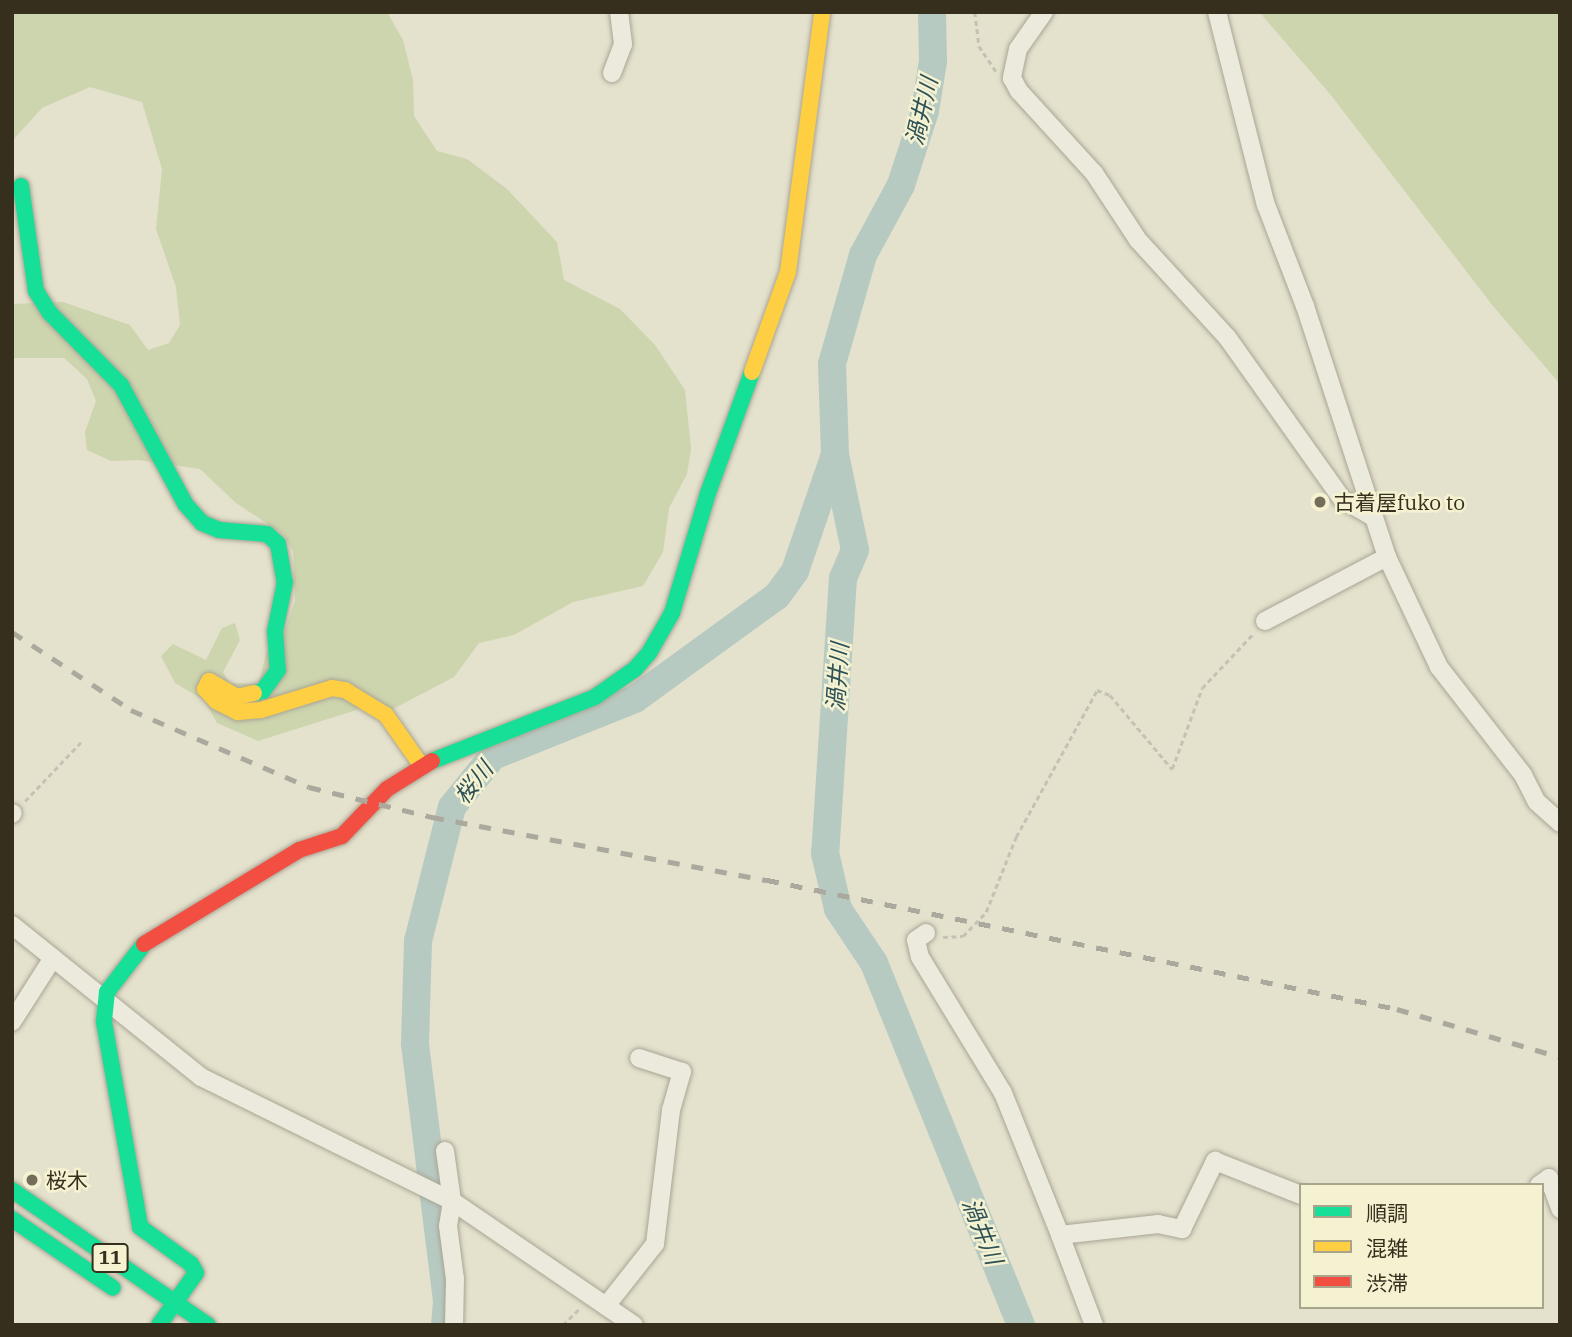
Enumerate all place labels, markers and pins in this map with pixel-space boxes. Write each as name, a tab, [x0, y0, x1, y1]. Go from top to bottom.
place label: 古着屋fuko to	[1334, 489, 1465, 515]
marker: 古着屋fuko to	[1312, 494, 1328, 510]
place label: 桜木	[46, 1167, 88, 1193]
marker: 桜木	[24, 1172, 40, 1188]

